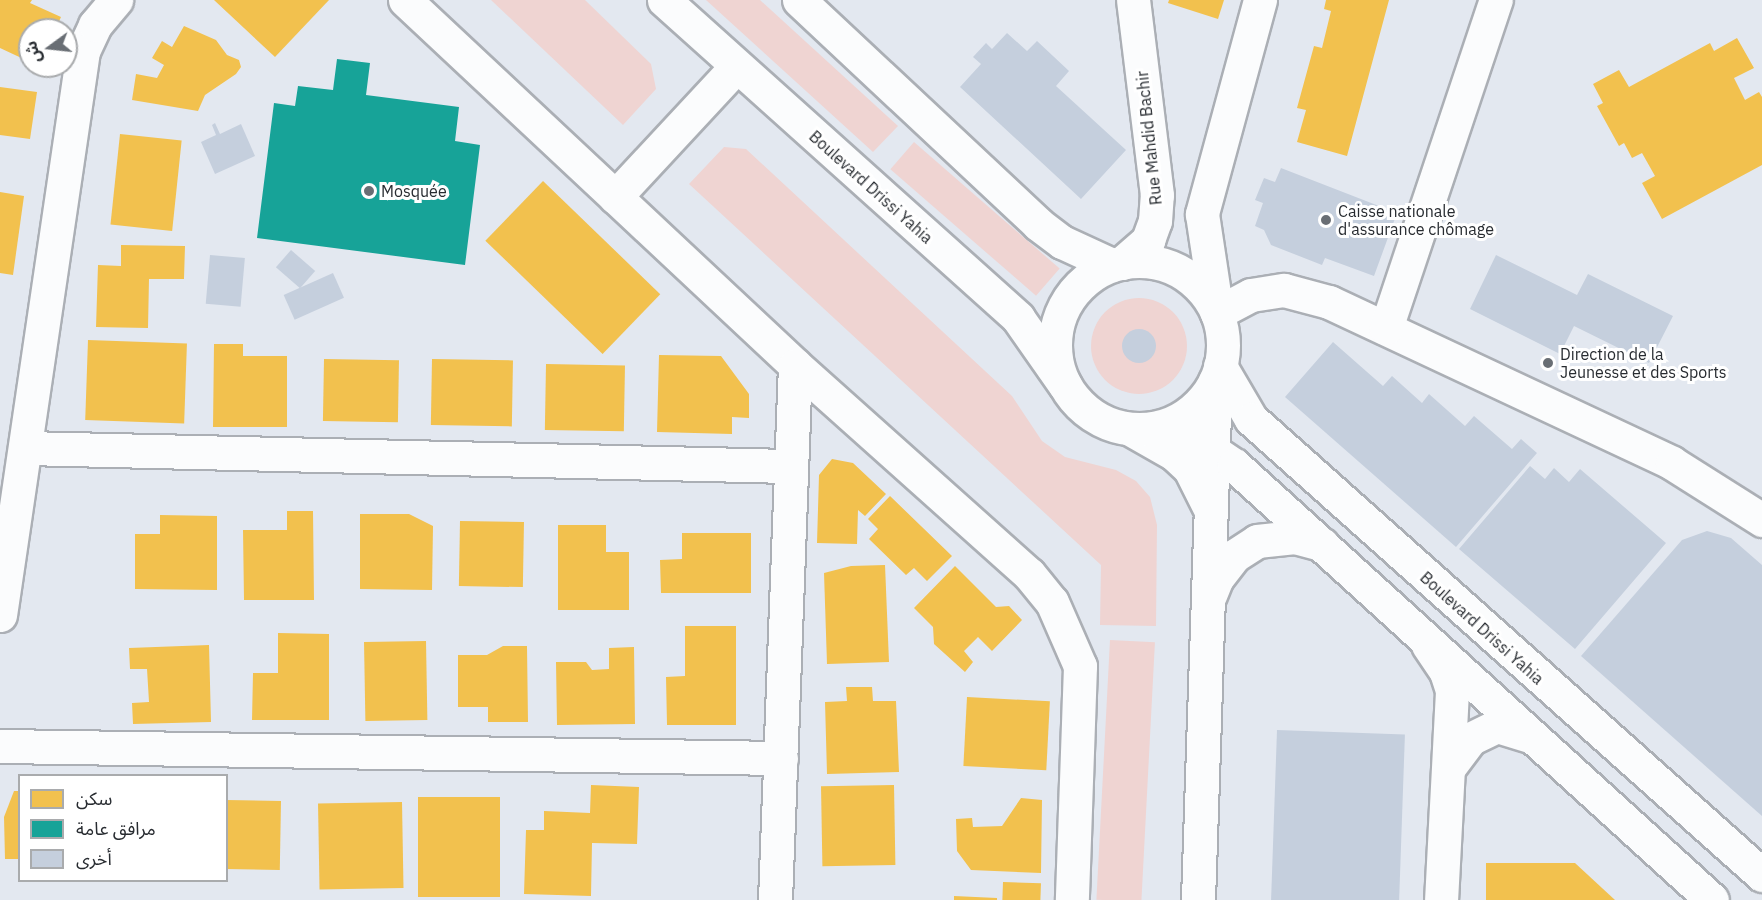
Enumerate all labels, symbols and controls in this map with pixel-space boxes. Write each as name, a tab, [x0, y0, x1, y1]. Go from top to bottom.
north arrow	[18, 18, 78, 78]
text: ش	[20, 39, 45, 65]
street label: Rue Mahdid Bachir	[1132, 70, 1166, 206]
street label: Boulevard Drissi Yahia	[805, 127, 937, 247]
place label: Mosquée	[381, 181, 447, 201]
marker: Mosquée	[362, 184, 376, 198]
place label: Caisse nationale d'assurance chômage	[1338, 201, 1494, 239]
marker: Caisse nationale d'assurance chômage	[1319, 213, 1333, 227]
place label: Direction de la Jeunesse et des Sports	[1560, 344, 1727, 382]
marker: Direction de la Jeunesse et des Sports	[1541, 356, 1555, 370]
street label: Boulevard Drissi Yahia	[1416, 568, 1548, 688]
legend	[18, 774, 228, 882]
text: سكن	[76, 787, 112, 810]
text: مرافق عامة	[76, 817, 156, 840]
text: أخرى	[76, 847, 112, 870]

